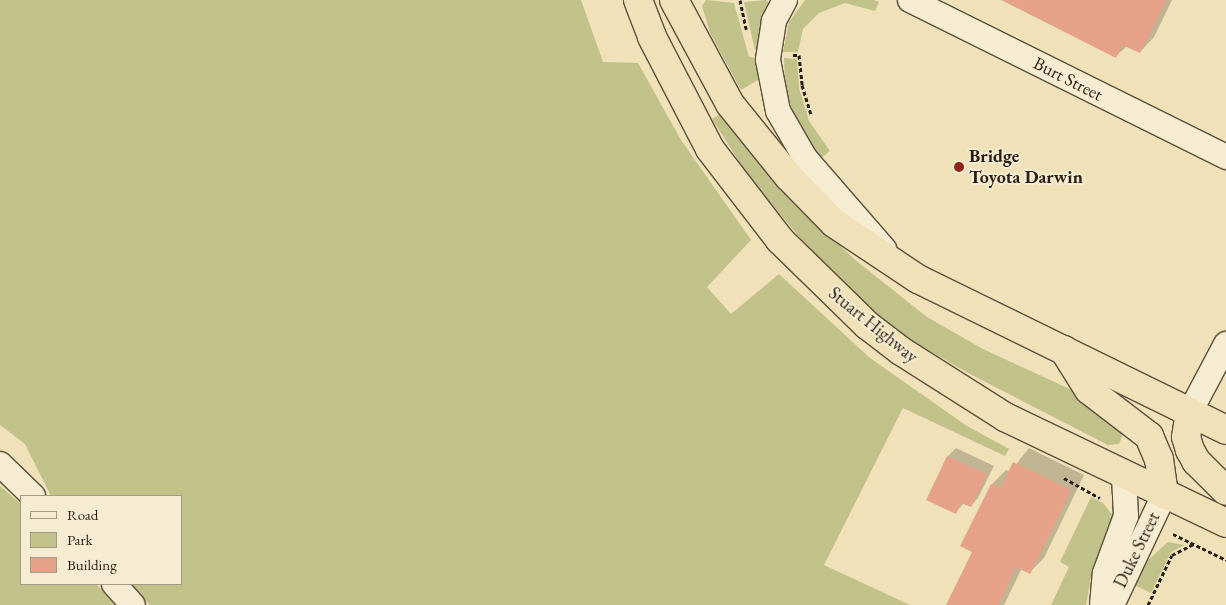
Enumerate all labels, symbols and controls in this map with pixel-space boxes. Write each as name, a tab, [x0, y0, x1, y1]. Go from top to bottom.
street label: Burt Street	[1030, 52, 1106, 106]
place label: Bridge Toyota Darwin	[969, 146, 1083, 188]
marker: Bridge Toyota Darwin	[953, 161, 965, 173]
street label: Stuart Highway	[824, 282, 922, 368]
legend	[20, 495, 182, 585]
text: Road	[67, 505, 98, 524]
street label: Duke Street	[1109, 509, 1165, 591]
text: Park	[67, 530, 93, 549]
text: Building	[67, 555, 117, 574]

